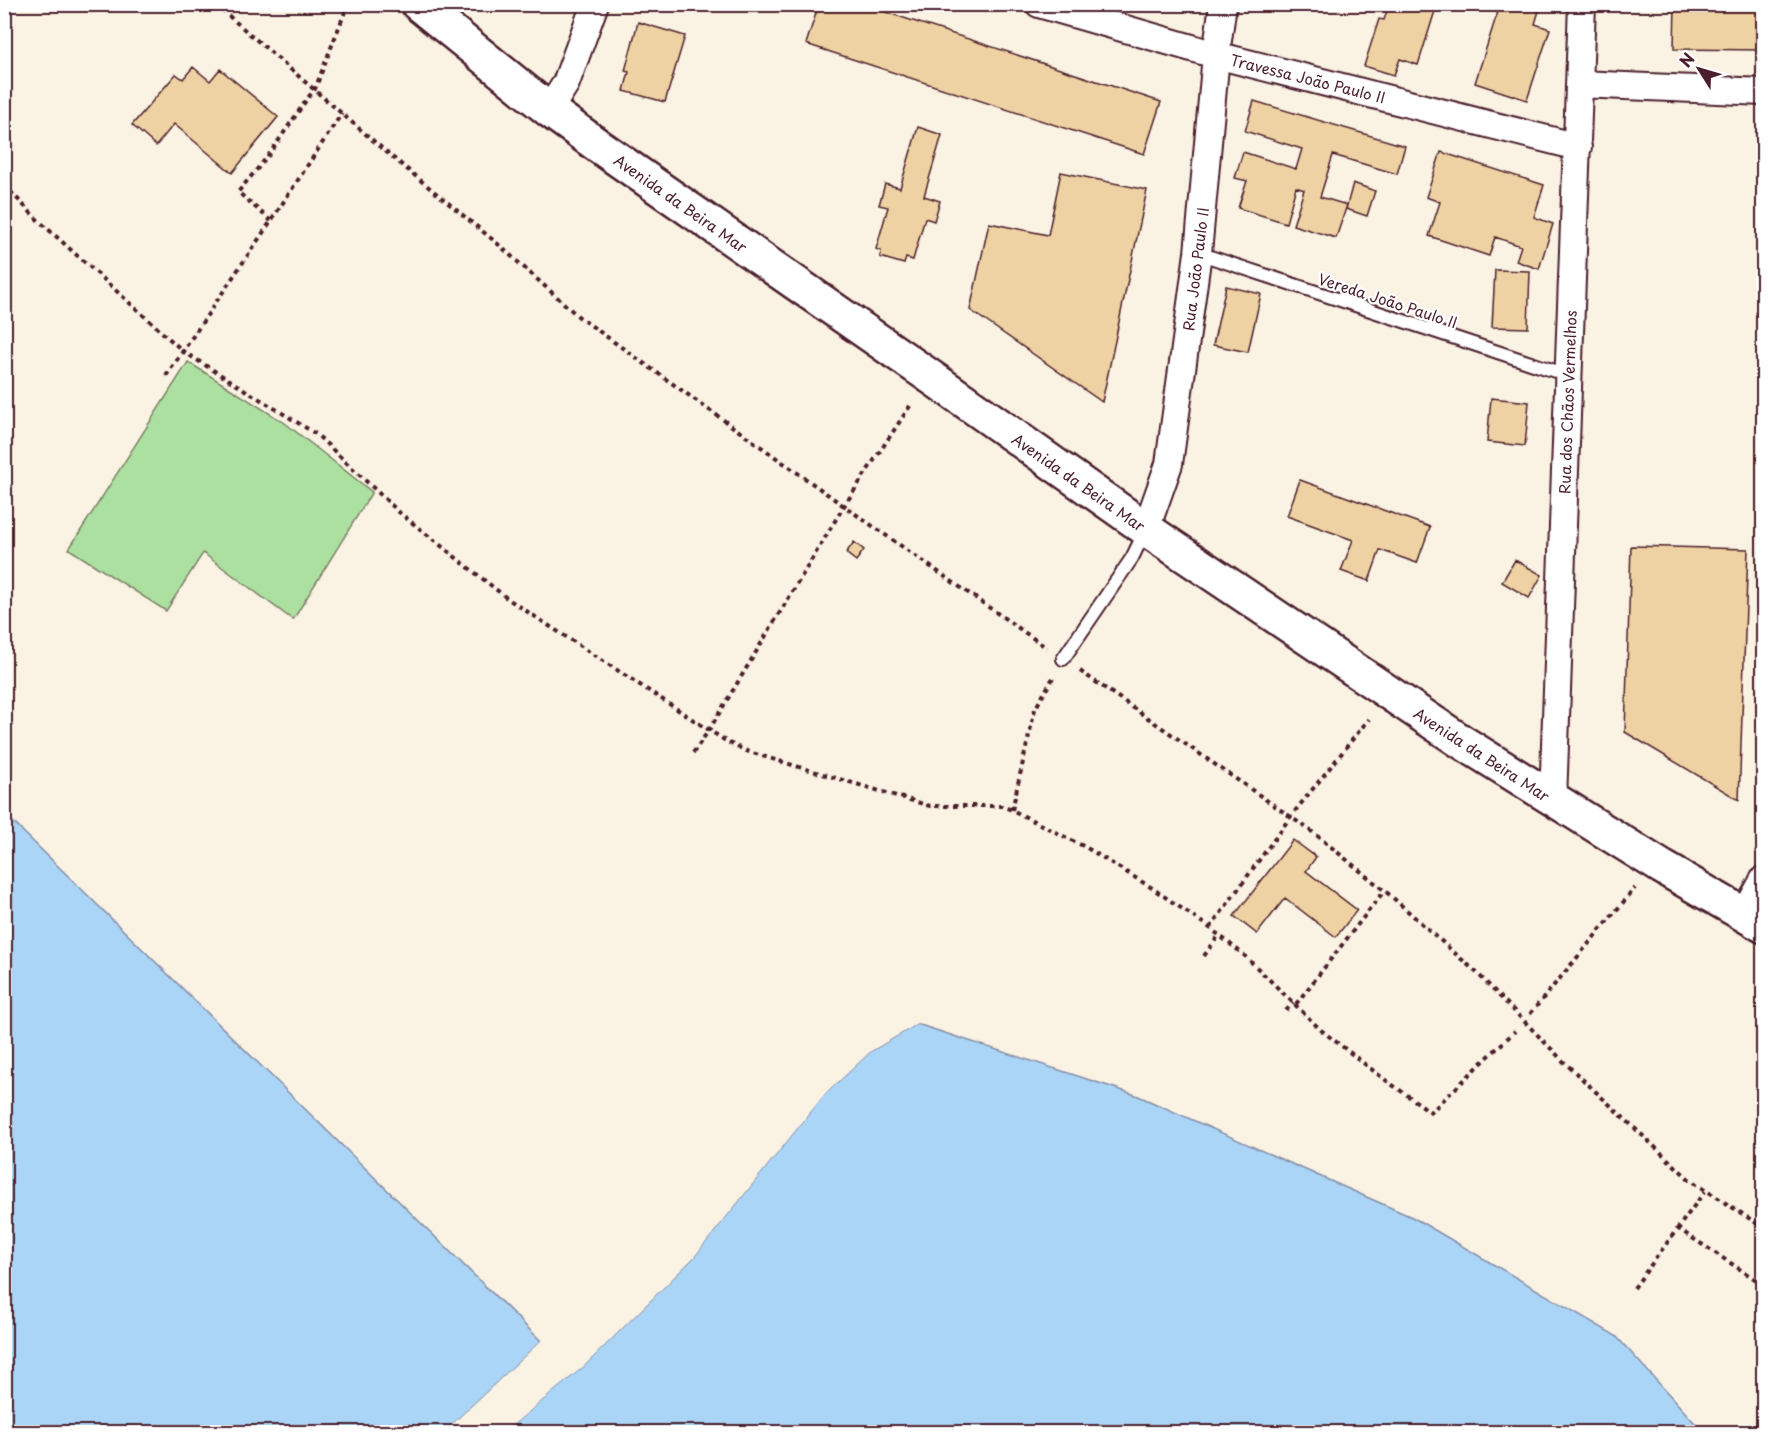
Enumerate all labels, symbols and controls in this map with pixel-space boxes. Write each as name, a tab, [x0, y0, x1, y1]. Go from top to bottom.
north arrow	[1669, 39, 1729, 99]
text: N	[1673, 47, 1700, 72]
street label: Travessa João Paulo II	[1228, 48, 1388, 108]
street label: Avenida da Beira Mar	[610, 148, 752, 258]
street label: Rua João Paulo II	[1176, 206, 1214, 332]
street label: Vereda João Paulo II	[1315, 267, 1461, 333]
street label: Rua dos Chãos Vermelhos	[1552, 310, 1582, 494]
street label: Avenida da Beira Mar	[1008, 427, 1150, 537]
street label: Avenida da Beira Mar	[1410, 701, 1555, 807]

